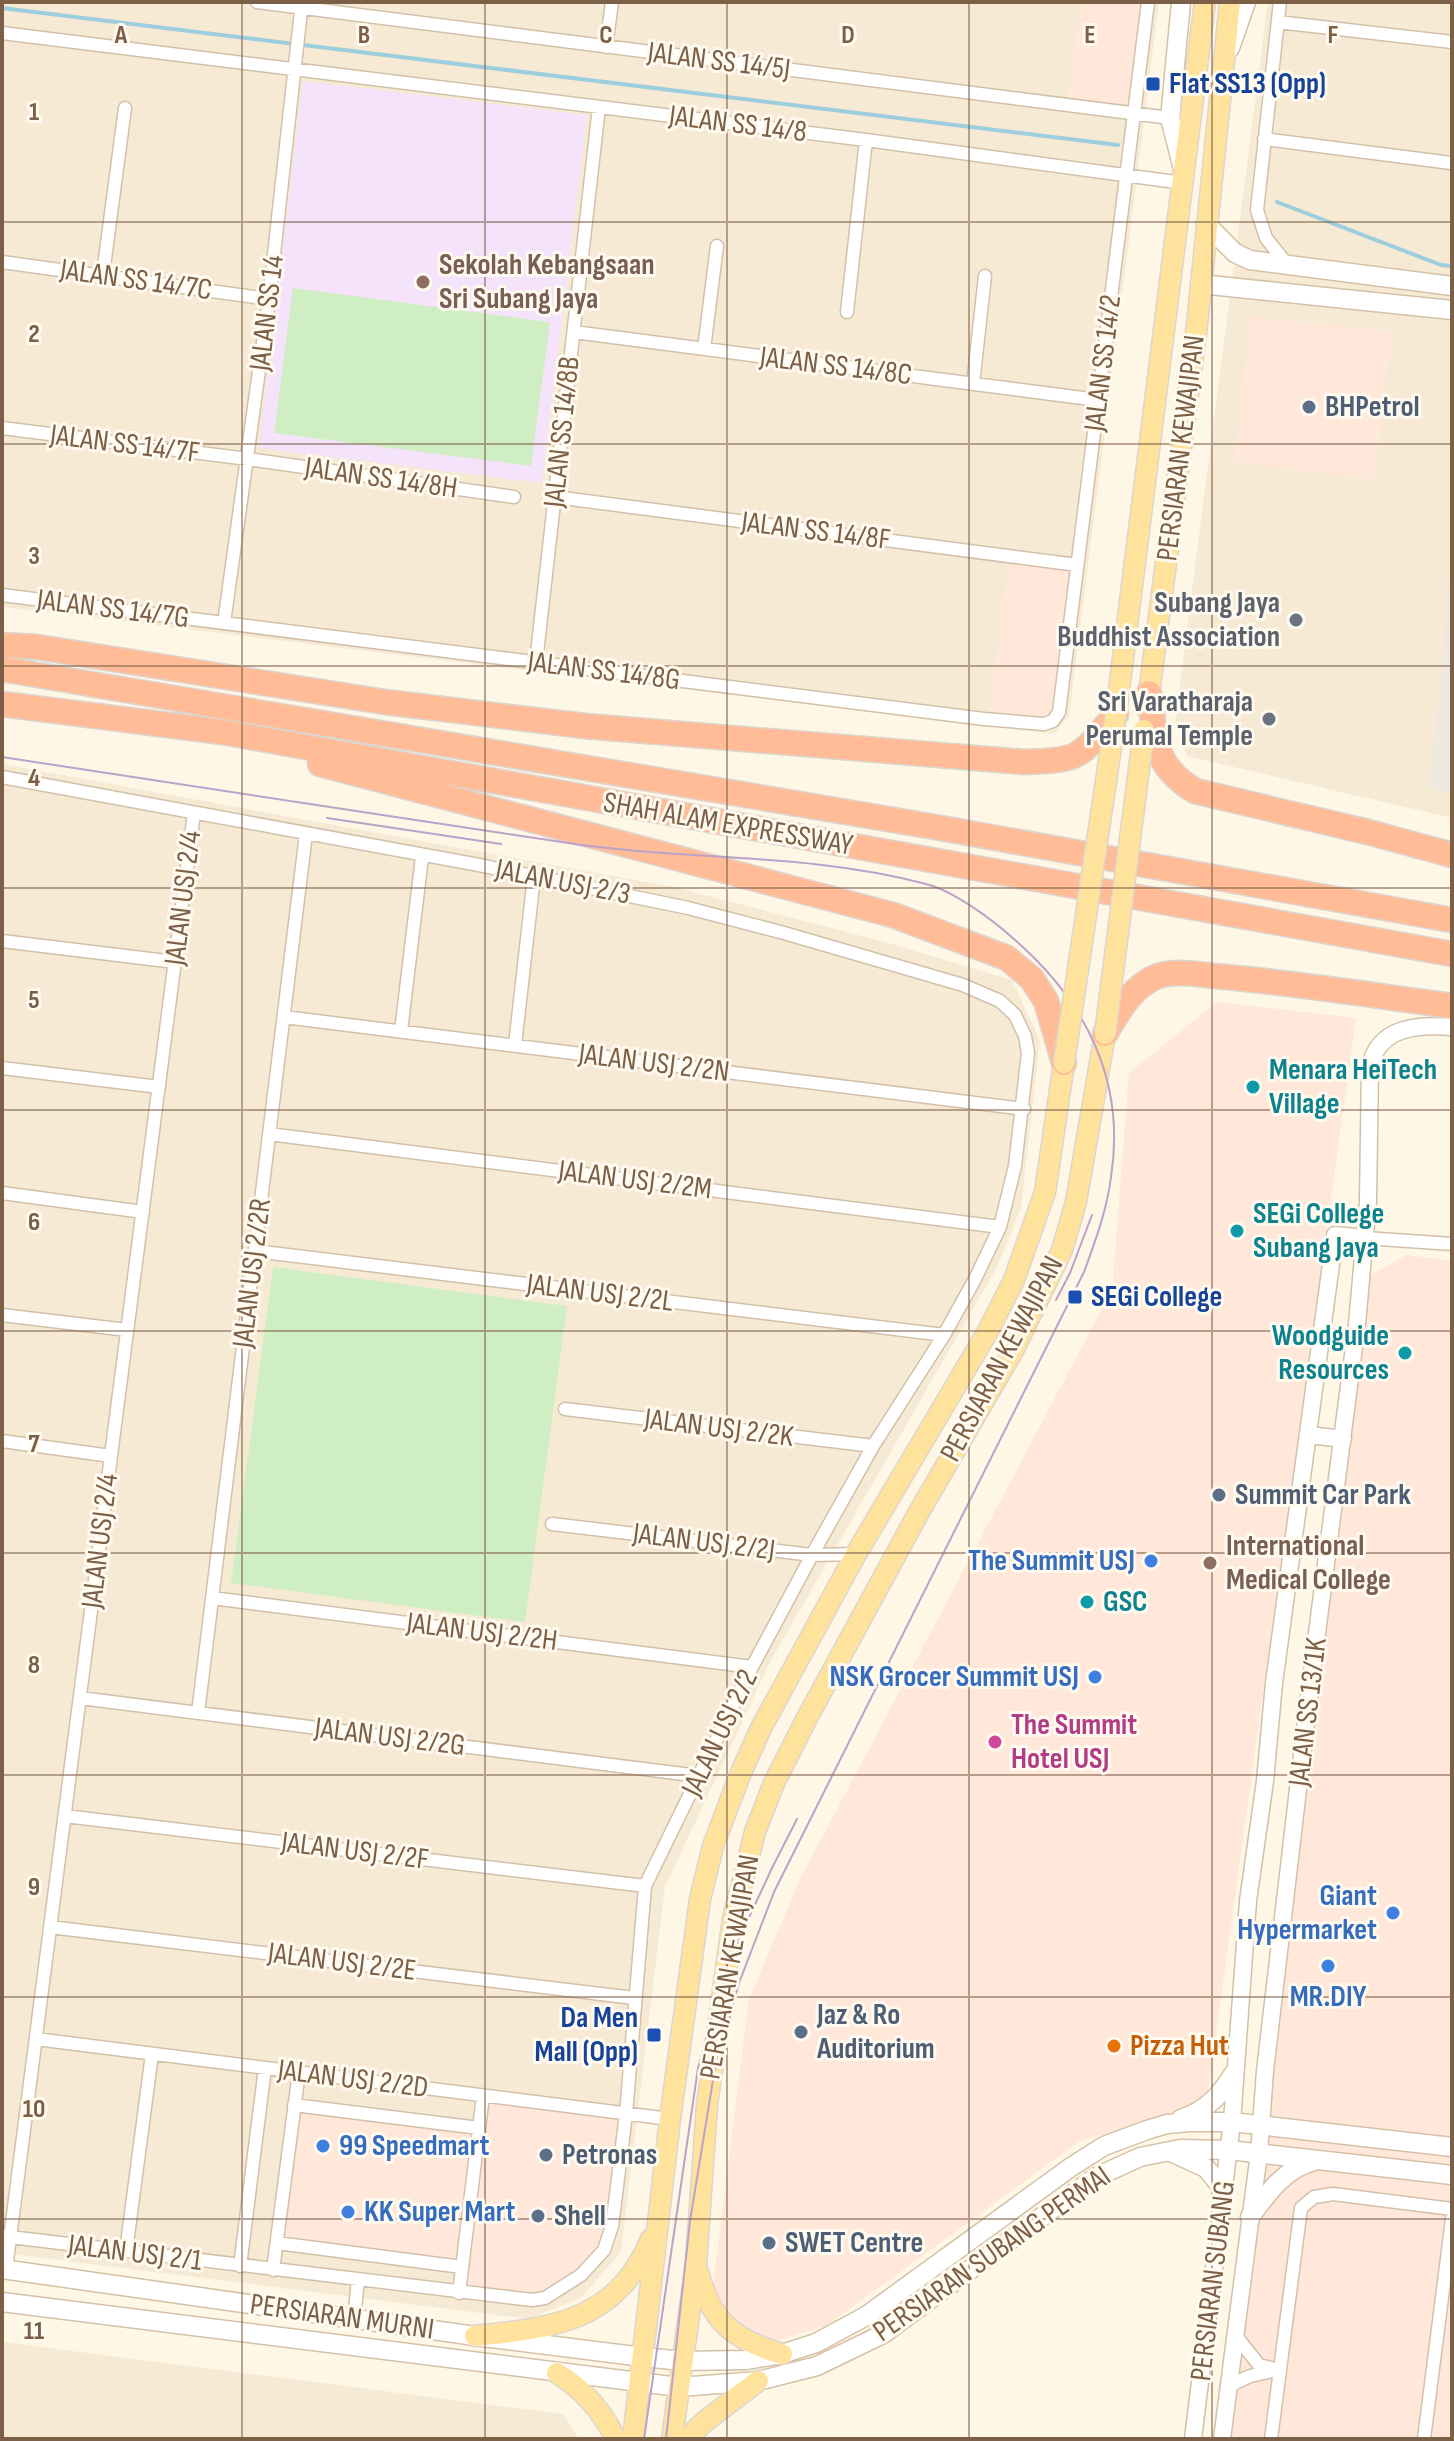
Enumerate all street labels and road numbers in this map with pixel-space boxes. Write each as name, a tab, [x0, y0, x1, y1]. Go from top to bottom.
street label: JALAN SS 14/5J	[645, 34, 792, 88]
street label: JALAN SS 14/8	[666, 98, 809, 150]
street label: JALAN SS 14/7C	[57, 251, 214, 308]
street label: JALAN SS 14	[242, 253, 292, 374]
street label: JALAN SS 14/2	[1077, 293, 1129, 434]
street label: PERSIARAN KEWAJIPAN	[1149, 333, 1213, 563]
street label: JALAN SS 14/8C	[757, 339, 914, 393]
street label: JALAN SS 14/8B	[536, 355, 588, 510]
street label: JALAN SS 14/7F	[47, 417, 202, 471]
street label: JALAN SS 14/8H	[302, 449, 459, 507]
street label: JALAN SS 14/8F	[738, 504, 893, 558]
street label: JALAN SS 14/7G	[34, 582, 191, 636]
street label: JALAN SS 14/8G	[525, 644, 682, 698]
street label: SHAH ALAM EXPRESSWAY	[600, 784, 856, 864]
street label: JALAN USJ 2/4	[157, 829, 209, 968]
street label: JALAN USJ 2/3	[492, 851, 633, 913]
street label: JALAN USJ 2/2N	[576, 1036, 731, 1090]
street label: JALAN USJ 2/2M	[555, 1153, 714, 1207]
street label: JALAN USJ 2/2R	[225, 1196, 279, 1351]
street label: PERSIARAN KEWAJIPAN	[933, 1250, 1071, 1468]
street label: JALAN USJ 2/2L	[524, 1266, 675, 1320]
street label: JALAN USJ 2/2K	[641, 1401, 796, 1455]
street label: JALAN USJ 2/4	[74, 1472, 126, 1611]
street label: JALAN USJ 2/2J	[630, 1515, 777, 1569]
street label: JALAN USJ 2/2H	[404, 1605, 559, 1659]
street label: JALAN SS 13/1K	[1281, 1635, 1335, 1789]
street label: JALAN USJ 2/2	[673, 1664, 766, 1803]
street label: JALAN USJ 2/2G	[312, 1710, 467, 1764]
street label: JALAN USJ 2/2F	[278, 1824, 431, 1878]
street label: PERSIARAN KEWAJIPAN	[693, 1852, 767, 2082]
street label: JALAN USJ 2/2E	[265, 1935, 418, 1989]
street label: JALAN USJ 2/2D	[275, 2052, 430, 2106]
street label: PERSIARAN SUBANG PERMAI	[866, 2158, 1118, 2350]
street label: PERSIARAN SUBANG	[1183, 2179, 1243, 2383]
street label: JALAN USJ 2/1	[65, 2227, 204, 2279]
street label: PERSIARAN MURNI	[248, 2286, 436, 2348]

